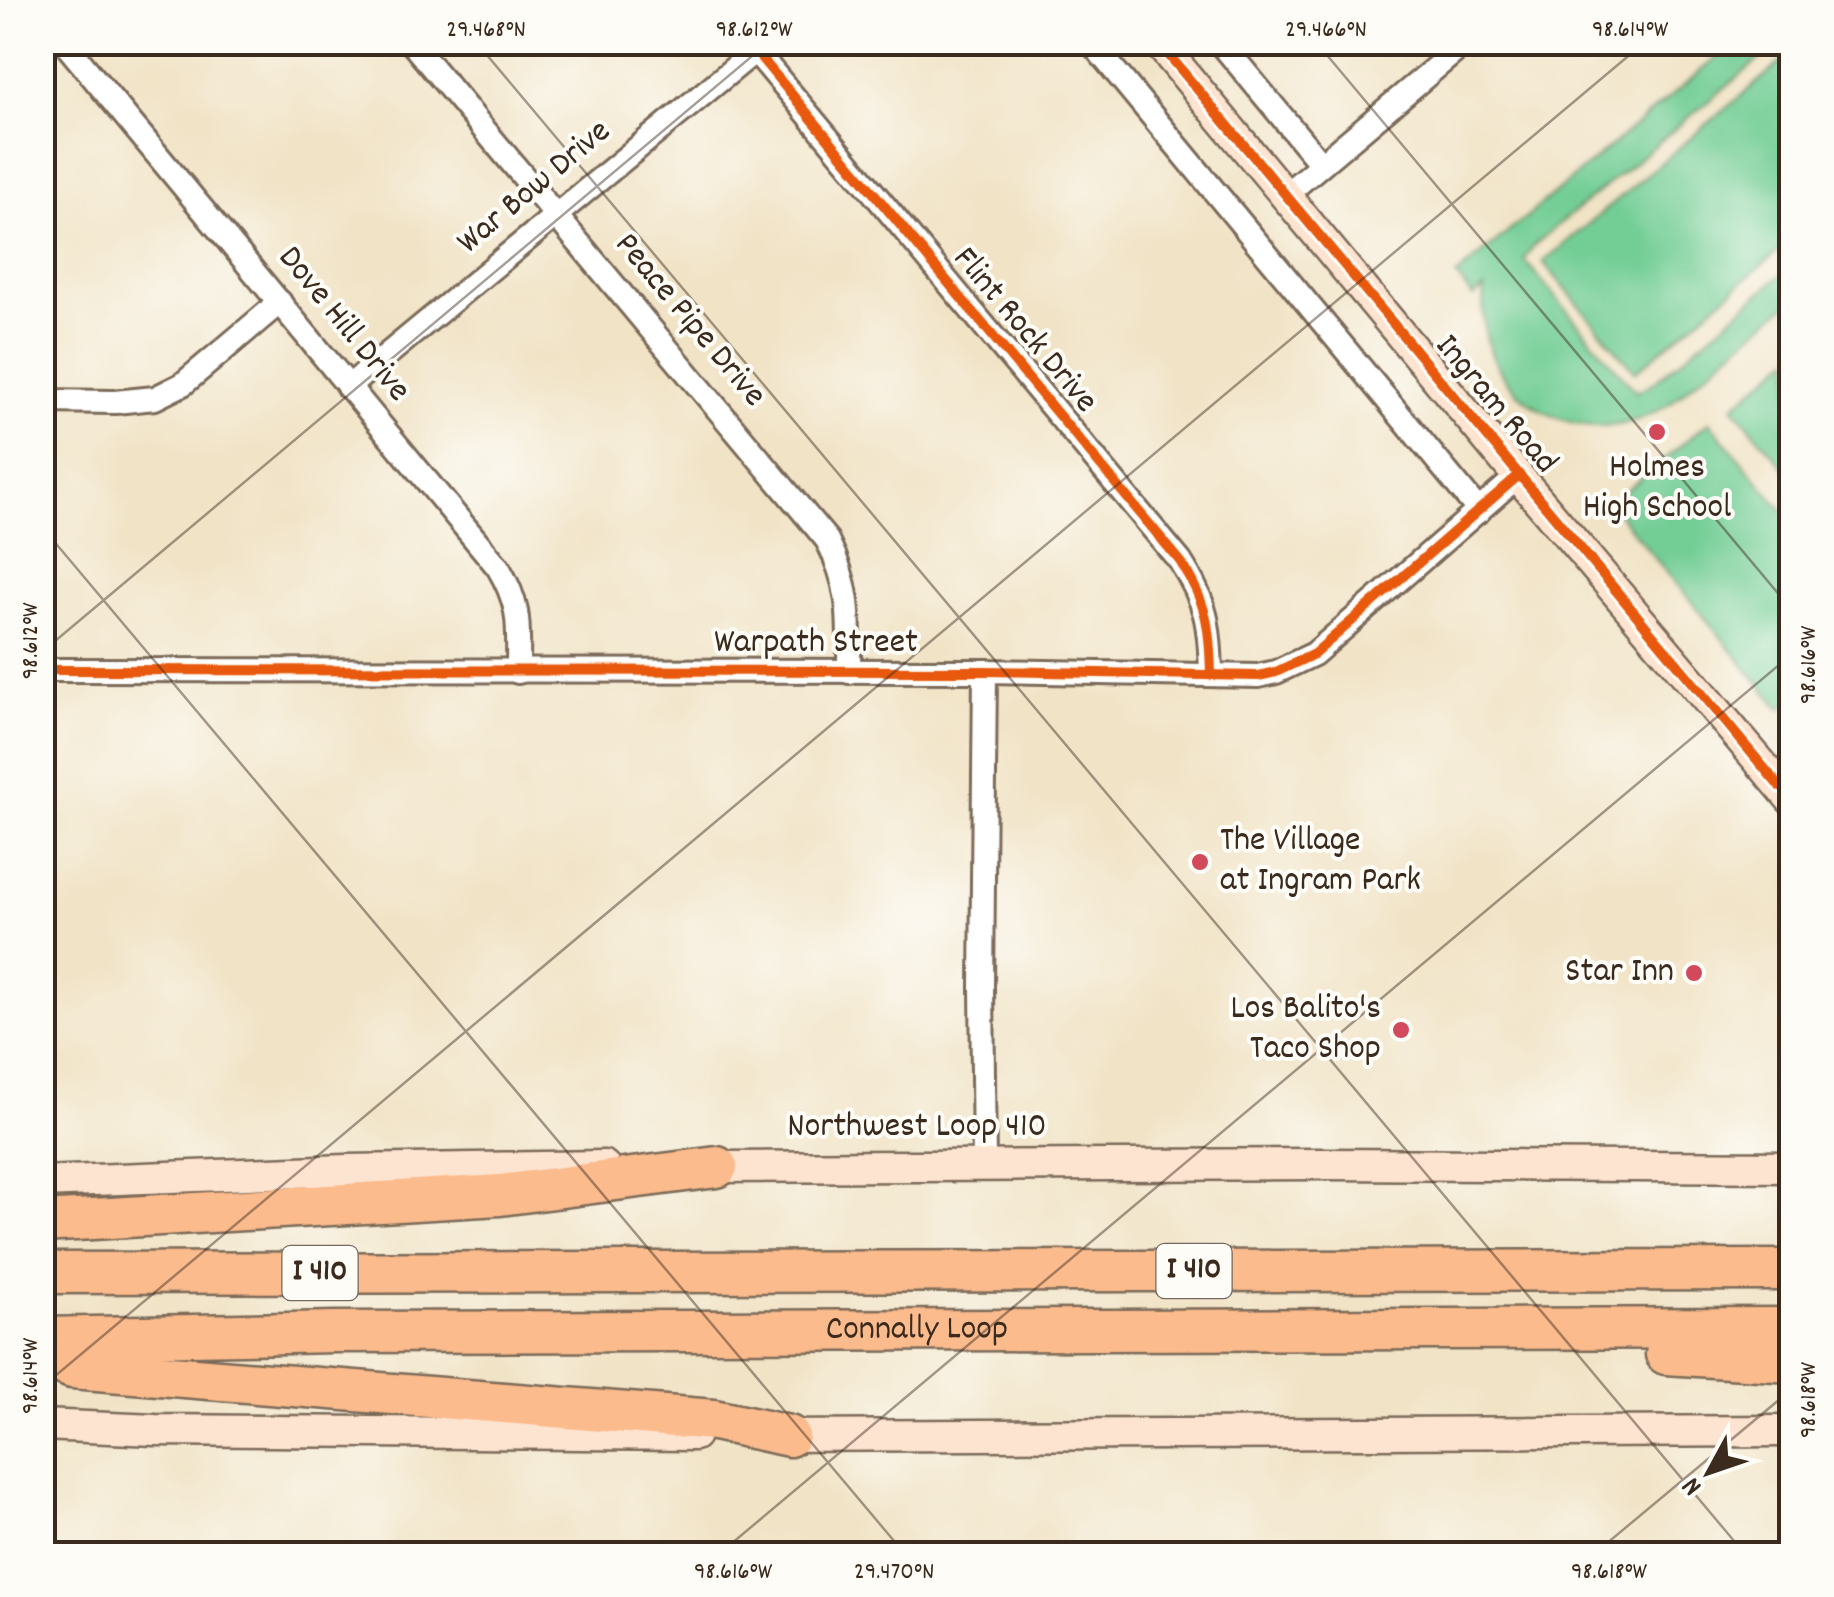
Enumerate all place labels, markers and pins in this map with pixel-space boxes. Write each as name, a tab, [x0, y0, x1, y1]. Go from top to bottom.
marker: Holmes High School	[1646, 421, 1668, 443]
place label: Holmes High School	[1583, 444, 1731, 534]
place label: The Village at Ingram Park	[1220, 817, 1421, 907]
marker: The Village at Ingram Park	[1189, 851, 1211, 873]
place label: Star Inn	[1565, 948, 1674, 998]
marker: Star Inn	[1683, 962, 1705, 984]
place label: Los Balito's Taco Shop	[1230, 985, 1381, 1075]
marker: Los Balito's Taco Shop	[1390, 1019, 1412, 1041]

